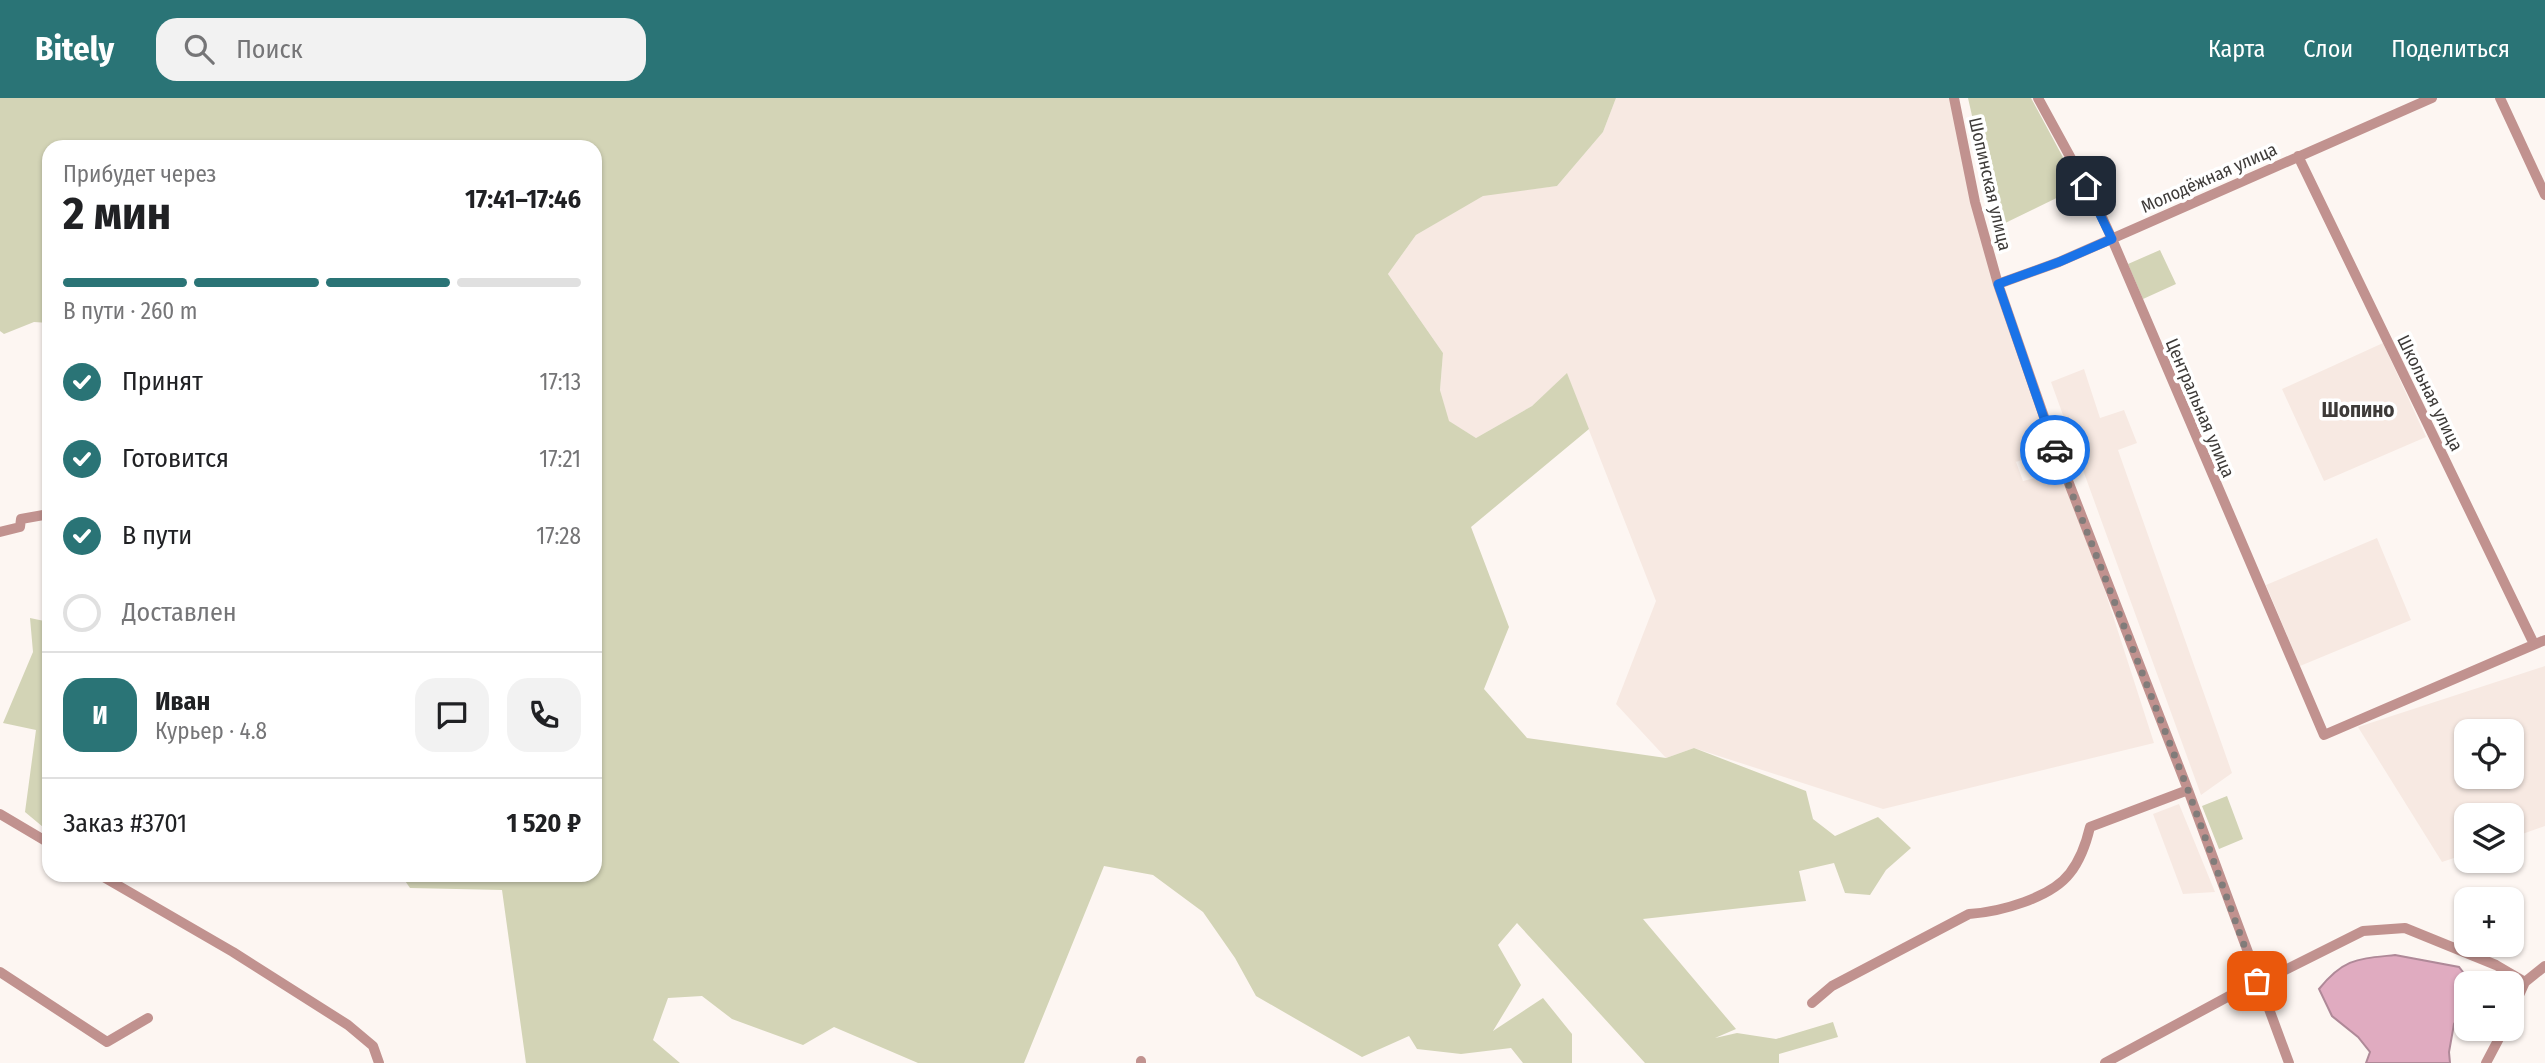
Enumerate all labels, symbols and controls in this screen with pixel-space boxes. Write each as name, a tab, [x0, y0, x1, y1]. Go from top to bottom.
search box	[156, 18, 646, 81]
text: Bitely	[35, 29, 114, 69]
icon: search	[180, 30, 218, 68]
text: Поиск	[236, 34, 303, 65]
text: Карта	[2208, 35, 2265, 63]
text: Слои	[2303, 35, 2353, 63]
text: Поделиться	[2391, 35, 2510, 63]
street label: Шопинская улица	[1964, 115, 2016, 253]
street label: Молодёжная улица	[2138, 138, 2281, 218]
pin	[2056, 156, 2116, 216]
text: Прибудет через	[63, 160, 216, 188]
icon: home	[2067, 167, 2105, 205]
text: 17:41–17:46	[465, 184, 581, 215]
text: 2 мин	[63, 186, 171, 241]
text: В пути · 260 m	[63, 297, 197, 325]
street label: Школьная улица	[2392, 331, 2468, 455]
street label: Центральная улица	[2161, 335, 2239, 481]
icon: check	[63, 363, 101, 401]
text: Принят	[122, 366, 203, 397]
text: 17:13	[539, 368, 581, 396]
district label: Шопино	[2321, 397, 2395, 423]
courier	[2020, 415, 2090, 485]
icon: car	[2036, 431, 2074, 469]
icon: check	[63, 440, 101, 478]
text: Готовится	[122, 443, 229, 474]
text: 17:21	[539, 445, 581, 473]
icon: check	[63, 517, 101, 555]
text: В пути	[122, 520, 192, 551]
text: 17:28	[536, 522, 581, 550]
text: Доставлен	[122, 597, 237, 628]
button: chat	[415, 678, 489, 752]
button: phone	[507, 678, 581, 752]
text: Иван	[155, 686, 210, 717]
text: И	[92, 700, 108, 731]
text: Курьер · 4.8	[155, 717, 267, 745]
map controls	[2454, 719, 2524, 1041]
button: locate	[2454, 719, 2524, 789]
button: layers	[2454, 803, 2524, 873]
text: Заказ #3701	[63, 808, 187, 839]
text: 1 520 ₽	[506, 808, 581, 839]
button: +	[2454, 887, 2524, 957]
pin	[2227, 951, 2287, 1011]
icon: bag	[2238, 962, 2276, 1000]
button: −	[2454, 971, 2524, 1041]

